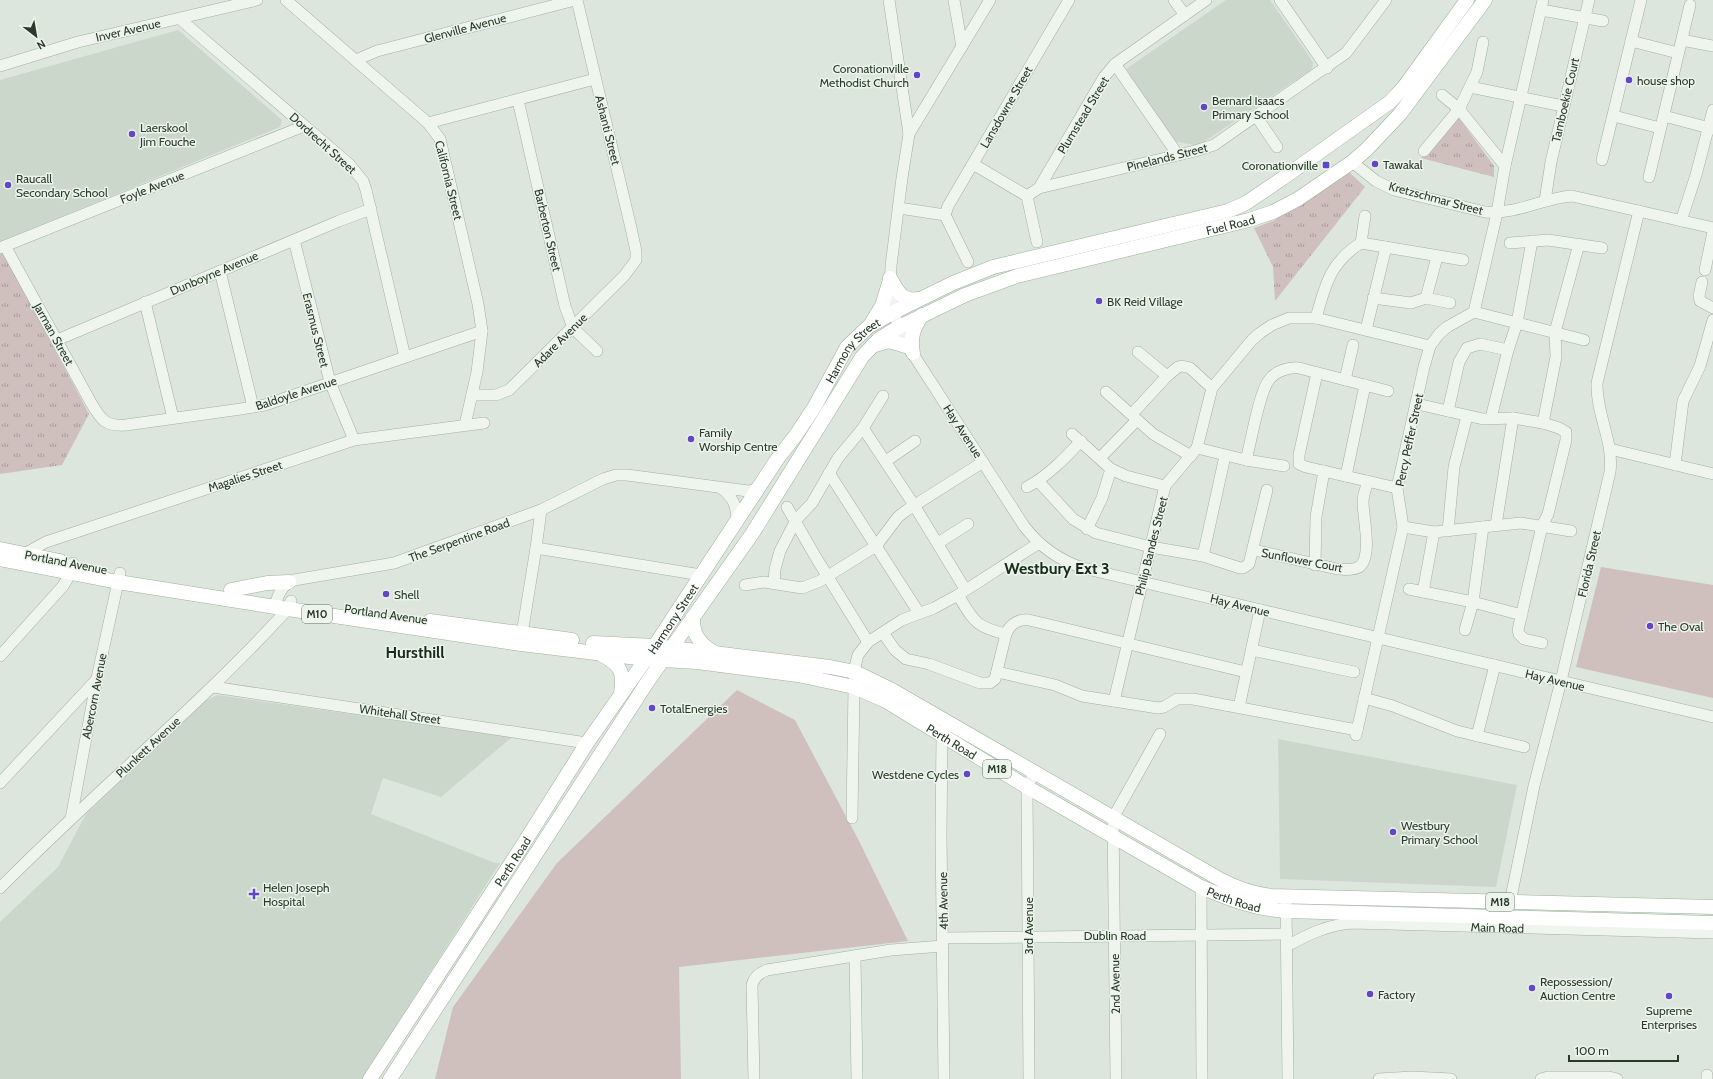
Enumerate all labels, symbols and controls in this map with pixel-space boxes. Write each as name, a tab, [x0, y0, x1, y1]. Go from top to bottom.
street label: Glenville Avenue	[422, 10, 508, 46]
street label: Inver Avenue	[94, 15, 162, 45]
north arrow	[16, 16, 56, 56]
text: N	[34, 37, 48, 53]
street label: Tamboekie Court	[1548, 56, 1582, 144]
place label: Coronationville Methodist Church	[819, 61, 909, 90]
street label: Lansdowne Street	[977, 64, 1035, 150]
marker: Coronationville Methodist Church	[912, 70, 922, 80]
place label: house shop	[1637, 73, 1695, 88]
street label: Plumstead Street	[1054, 74, 1112, 156]
marker: house shop	[1624, 75, 1634, 85]
place label: Bernard Isaacs Primary School	[1212, 93, 1289, 122]
street label: Ashanti Street	[592, 94, 624, 166]
marker: Bernard Isaacs Primary School	[1199, 102, 1209, 112]
street label: Dordrecht Street	[286, 109, 360, 177]
place label: Laerskool Jim Fouche	[139, 120, 195, 149]
marker: Laerskool Jim Fouche	[127, 129, 137, 139]
street label: California Street	[432, 139, 466, 221]
street label: Pinelands Street	[1125, 140, 1209, 174]
place label: Tawakal	[1383, 157, 1423, 172]
place label: Coronationville	[1242, 158, 1318, 173]
marker: Tawakal	[1370, 159, 1380, 169]
marker: Coronationville	[1321, 160, 1331, 170]
street label: Foyle Avenue	[118, 167, 186, 207]
place label: Raucall Secondary School	[16, 171, 108, 200]
street label: Kretzschmar Street	[1387, 178, 1485, 218]
marker: Raucall Secondary School	[3, 180, 13, 190]
street label: Barberton Street	[531, 187, 565, 273]
street label: Fuel Road	[1204, 211, 1257, 238]
street label: Dunboyne Avenue	[168, 248, 260, 298]
street label: Erasmus Street	[299, 291, 333, 369]
place label: BK Reid Village	[1107, 294, 1183, 309]
marker: BK Reid Village	[1094, 296, 1104, 306]
street label: Jarman Street	[30, 299, 77, 368]
street label: Adare Avenue	[530, 310, 590, 370]
street label: Harmony Street	[821, 314, 883, 386]
street label: Baldoyle Avenue	[253, 373, 339, 413]
street label: Percy Peffer Street	[1392, 392, 1426, 488]
street label: Hay Avenue	[940, 401, 986, 461]
place label: Family Worship Centre	[699, 425, 777, 454]
marker: Family Worship Centre	[686, 434, 696, 444]
street label: Magalies Street	[206, 457, 284, 495]
street label: Philip Bandes Street	[1131, 495, 1171, 597]
street label: The Serpentine Road	[407, 515, 511, 565]
street label: Florida Street	[1574, 529, 1604, 599]
street label: Sunflower Court	[1260, 545, 1344, 575]
street label: Portland Avenue	[23, 547, 109, 577]
district label: Westbury Ext 3	[1004, 559, 1110, 578]
street label: Harmony Street	[644, 581, 701, 657]
place label: Shell	[394, 587, 419, 602]
marker: Shell	[381, 589, 391, 599]
street label: Hay Avenue	[1209, 590, 1271, 620]
street label: Portland Avenue	[343, 601, 429, 627]
road number: M10	[302, 605, 332, 623]
place label: The Oval	[1658, 619, 1704, 634]
marker: The Oval	[1645, 621, 1655, 631]
district label: Hursthill	[386, 643, 444, 662]
street label: Abercorn Avenue	[78, 652, 110, 740]
street label: Hay Avenue	[1524, 666, 1586, 694]
street label: Whitehall Street	[358, 701, 442, 727]
place label: TotalEnergies	[660, 701, 727, 716]
marker: TotalEnergies	[647, 703, 657, 713]
street label: Plunkett Avenue	[113, 713, 183, 781]
street label: Perth Road	[924, 720, 980, 762]
road number: M18	[983, 760, 1011, 778]
place label: Westdene Cycles	[872, 767, 959, 782]
marker: Westdene Cycles	[962, 769, 972, 779]
place label: Westbury Primary School	[1401, 818, 1478, 847]
marker: Westbury Primary School	[1388, 827, 1398, 837]
street label: Perth Road	[491, 834, 534, 889]
street label: 4th Avenue	[935, 872, 951, 930]
place label: Helen Joseph Hospital	[263, 880, 330, 909]
street label: Perth Road	[1205, 883, 1262, 915]
marker: Helen Joseph Hospital	[248, 888, 260, 900]
road number: M18	[1486, 893, 1514, 911]
street label: 3rd Avenue	[1021, 897, 1036, 955]
street label: Main Road	[1470, 919, 1524, 935]
street label: Dublin Road	[1084, 928, 1146, 943]
street label: 2nd Avenue	[1107, 954, 1123, 1014]
place label: Repossession/ Auction Centre	[1540, 974, 1615, 1003]
marker: Repossession/ Auction Centre	[1527, 983, 1537, 993]
place label: Factory	[1378, 987, 1415, 1002]
marker: Factory	[1365, 989, 1375, 999]
marker: Supreme Enterprises	[1664, 991, 1674, 1001]
place label: Supreme Enterprises	[1641, 1003, 1697, 1032]
scale bar	[1569, 1037, 1678, 1063]
text: 100 m	[1575, 1043, 1609, 1058]

